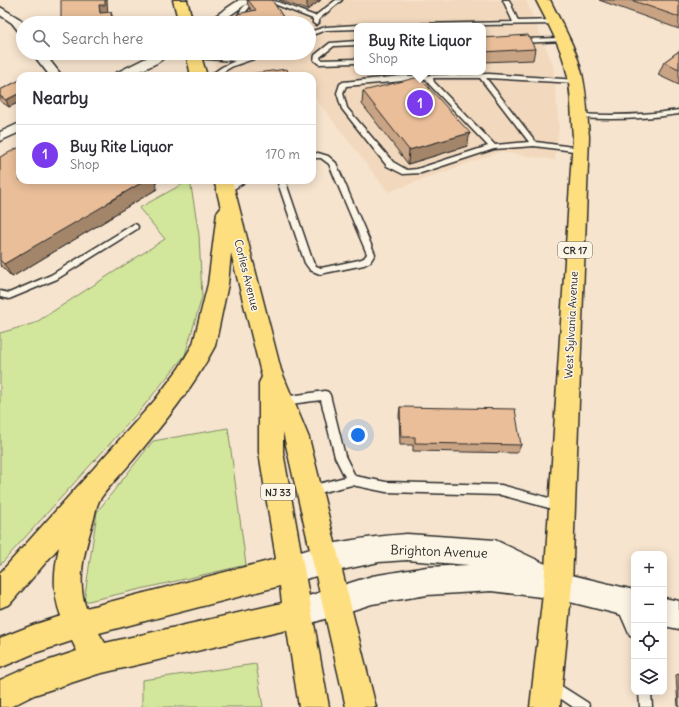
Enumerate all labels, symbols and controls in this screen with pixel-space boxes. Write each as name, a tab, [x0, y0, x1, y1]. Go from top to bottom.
search box	[16, 16, 316, 60]
popup	[354, 23, 486, 75]
icon: search	[30, 27, 52, 49]
text: Search here	[62, 29, 143, 48]
text: Buy Rite Liquor	[368, 31, 472, 50]
text: Shop	[368, 50, 398, 67]
text: Nearby	[32, 87, 88, 109]
pin: 1	[407, 88, 433, 118]
text: Buy Rite Liquor	[70, 137, 173, 156]
text: 1	[42, 146, 48, 163]
text: 170 m	[265, 146, 300, 163]
text: Shop	[70, 156, 99, 173]
street label: Corlies Avenue	[231, 238, 263, 312]
road number: CR 17	[558, 242, 592, 258]
street label: West Sylvania Avenue	[561, 271, 581, 379]
your location	[348, 425, 368, 445]
road number: NJ 33	[261, 484, 295, 500]
street label: Brighton Avenue	[390, 541, 488, 562]
map controls	[631, 551, 667, 695]
button: +	[631, 551, 667, 587]
button: −	[631, 587, 667, 623]
button: locate	[631, 623, 667, 659]
button: layers	[631, 659, 667, 695]

